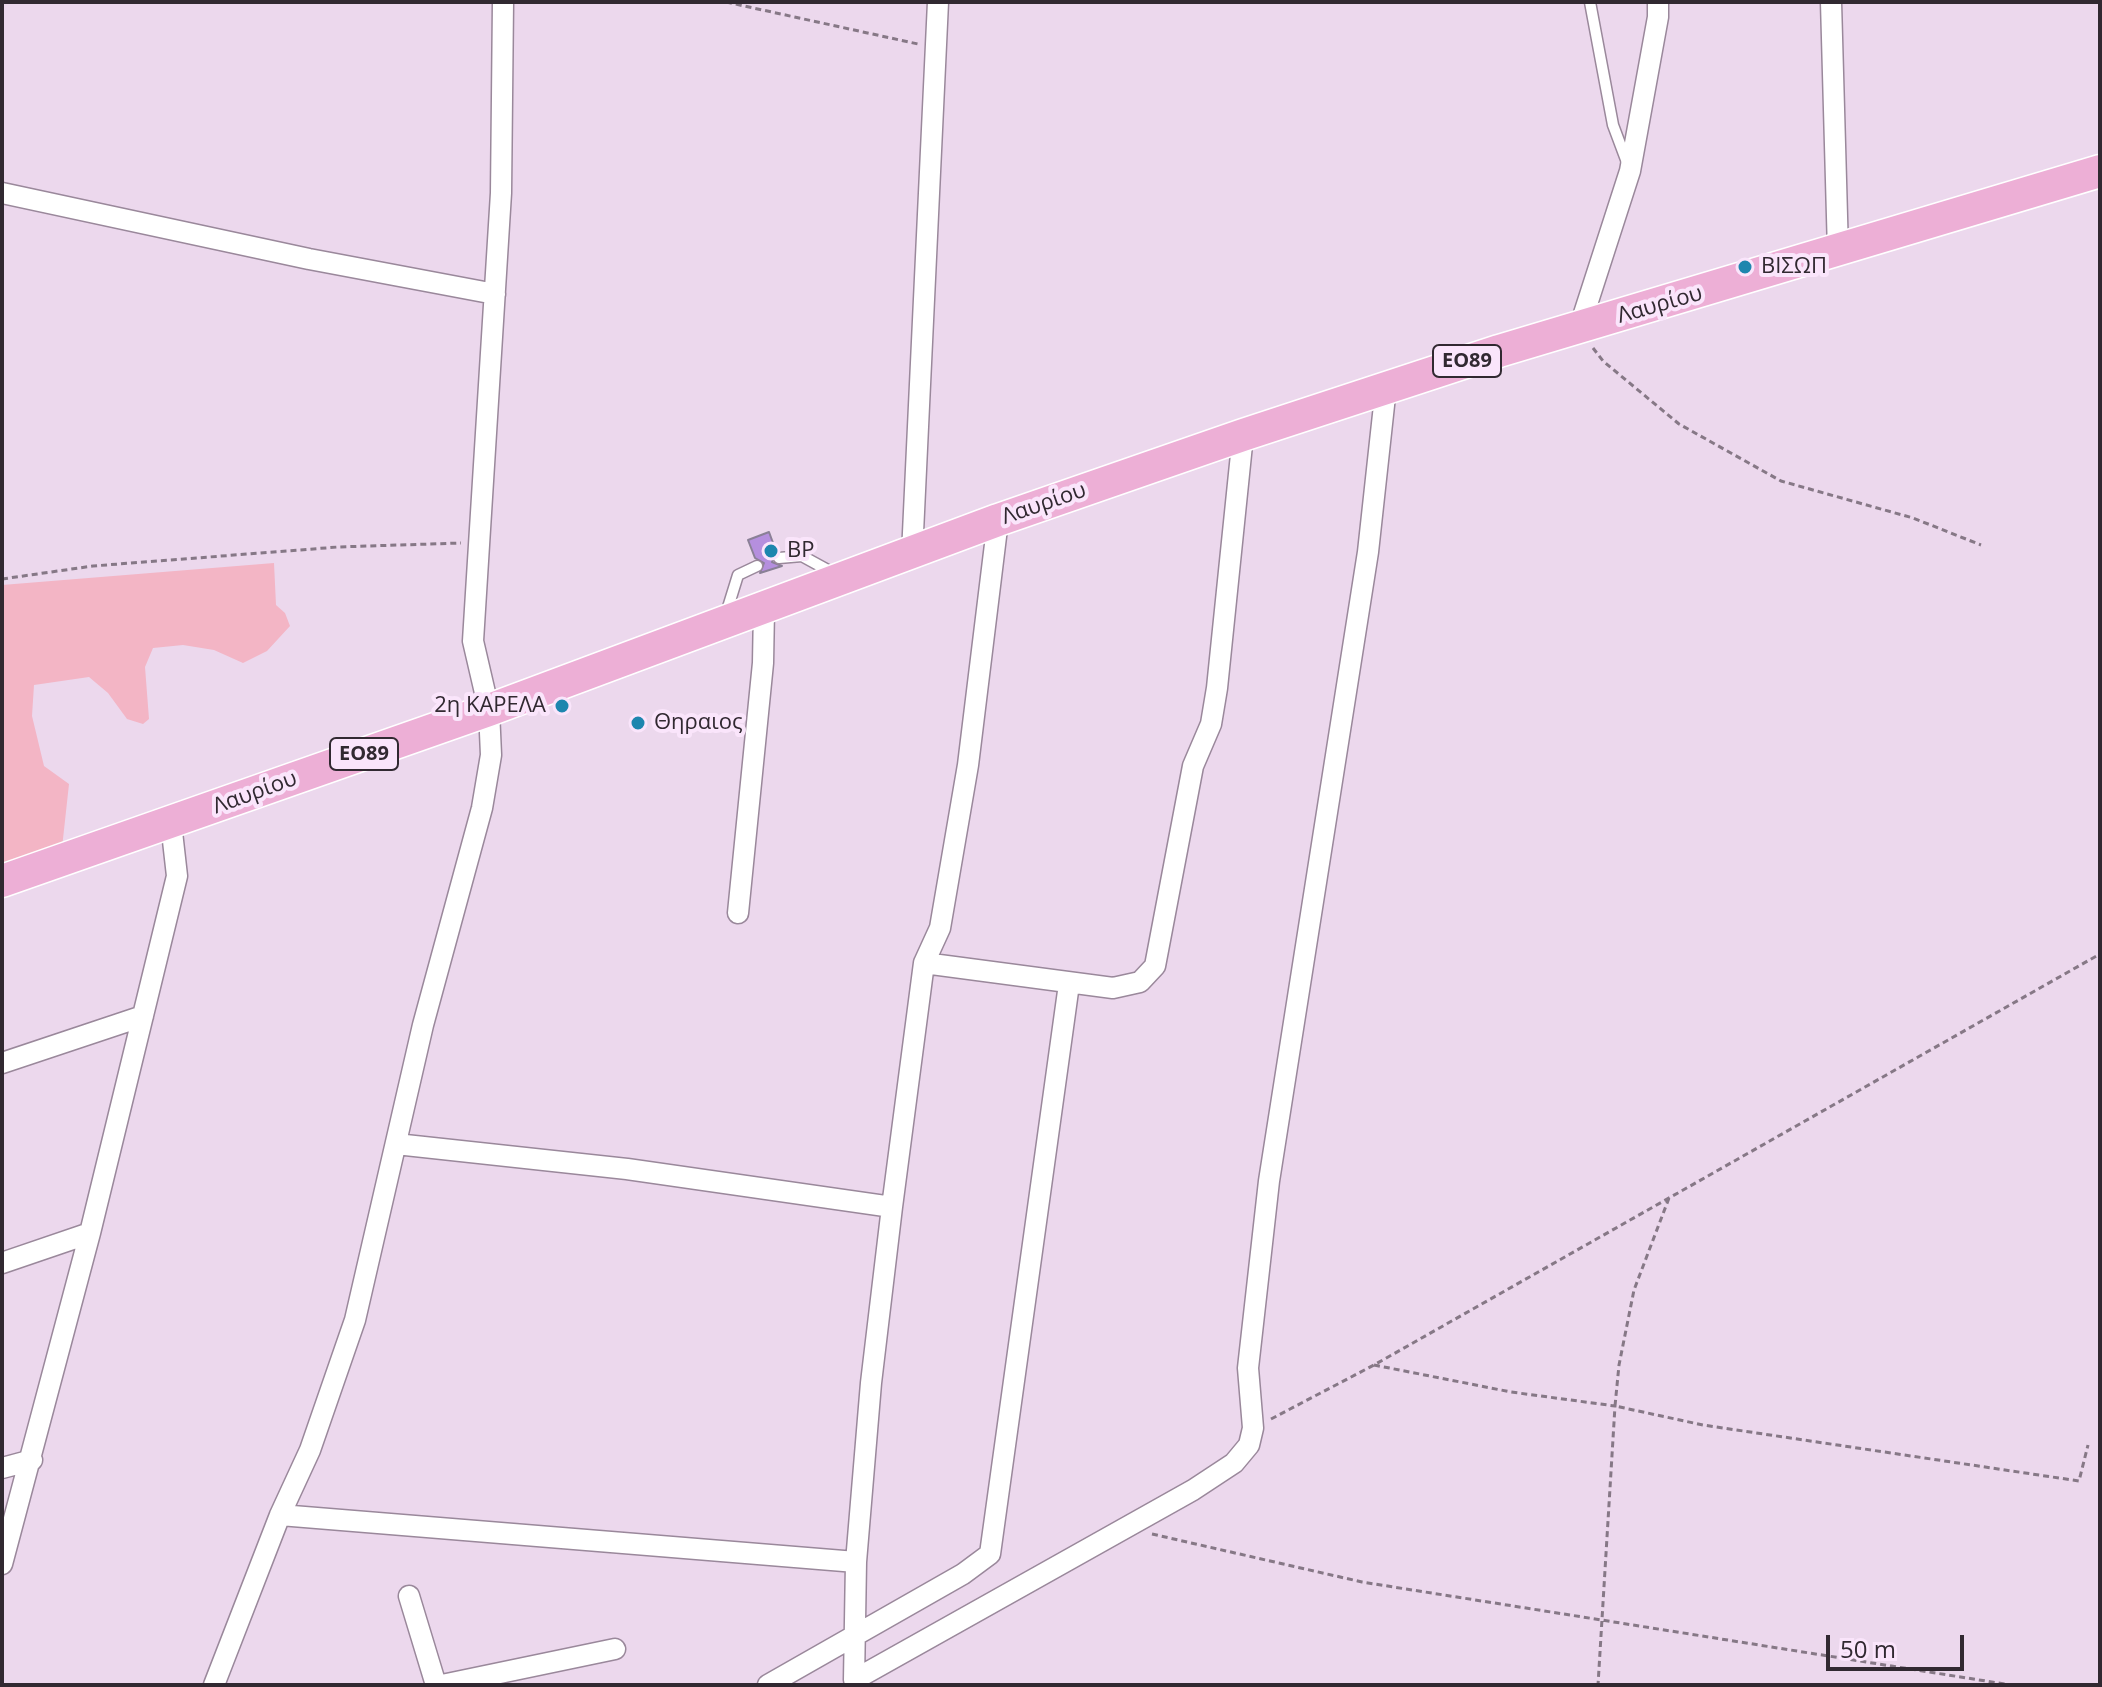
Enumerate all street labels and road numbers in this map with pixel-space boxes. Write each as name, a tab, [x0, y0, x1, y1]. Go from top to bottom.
street label: Λαυρίου	[1614, 280, 1706, 330]
road number: ΕΟ89	[1433, 345, 1501, 377]
street label: Λαυρίου	[998, 477, 1090, 531]
road number: ΕΟ89	[330, 738, 398, 770]
street label: Λαυρίου	[209, 766, 301, 820]

